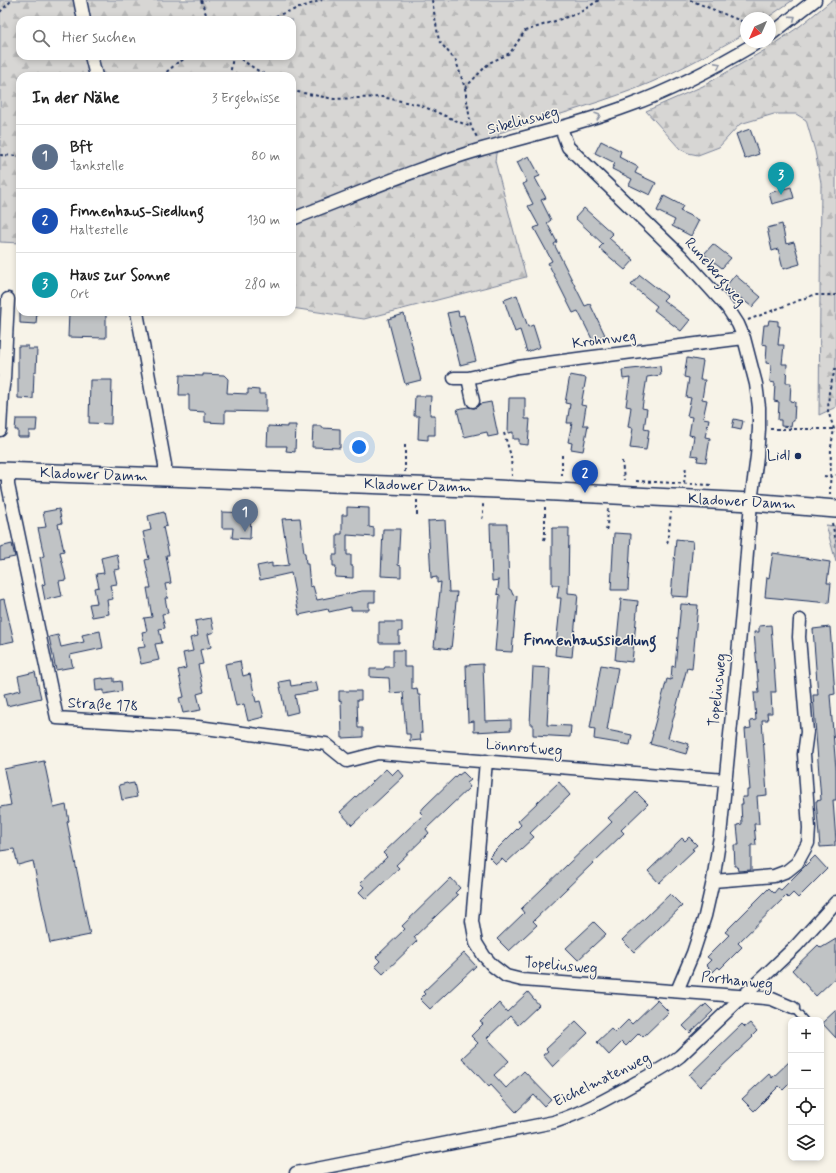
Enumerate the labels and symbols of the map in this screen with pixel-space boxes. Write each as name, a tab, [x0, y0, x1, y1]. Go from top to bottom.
north arrow	[740, 12, 776, 48]
one-way arrow	[788, 16, 795, 23]
one-way arrow	[714, 63, 721, 70]
street label: Sibeliusweg	[485, 102, 561, 141]
one-way arrow	[595, 113, 602, 121]
pin: 3	[768, 162, 794, 195]
street label: Runebergweg	[679, 234, 750, 311]
street label: Krohnweg	[571, 326, 637, 354]
your location	[349, 437, 369, 457]
place label: Lidl	[767, 446, 790, 466]
marker: Lidl	[793, 451, 803, 461]
pin: 2	[572, 460, 598, 493]
street label: Kladower Damm	[40, 463, 148, 487]
street label: Kladower Damm	[364, 474, 472, 498]
street label: Kladower Damm	[687, 489, 797, 515]
pin: 1	[232, 499, 258, 532]
district label: Finnenhaussiedlung	[523, 630, 657, 653]
street label: Topeliusweg	[704, 652, 733, 728]
street label: Straße 178	[67, 693, 139, 717]
street label: Lönnrotweg	[485, 735, 563, 762]
street label: Topeliusweg	[523, 953, 599, 980]
street label: Porthanweg	[700, 967, 774, 996]
street label: Eichelmatenweg	[550, 1048, 654, 1113]

